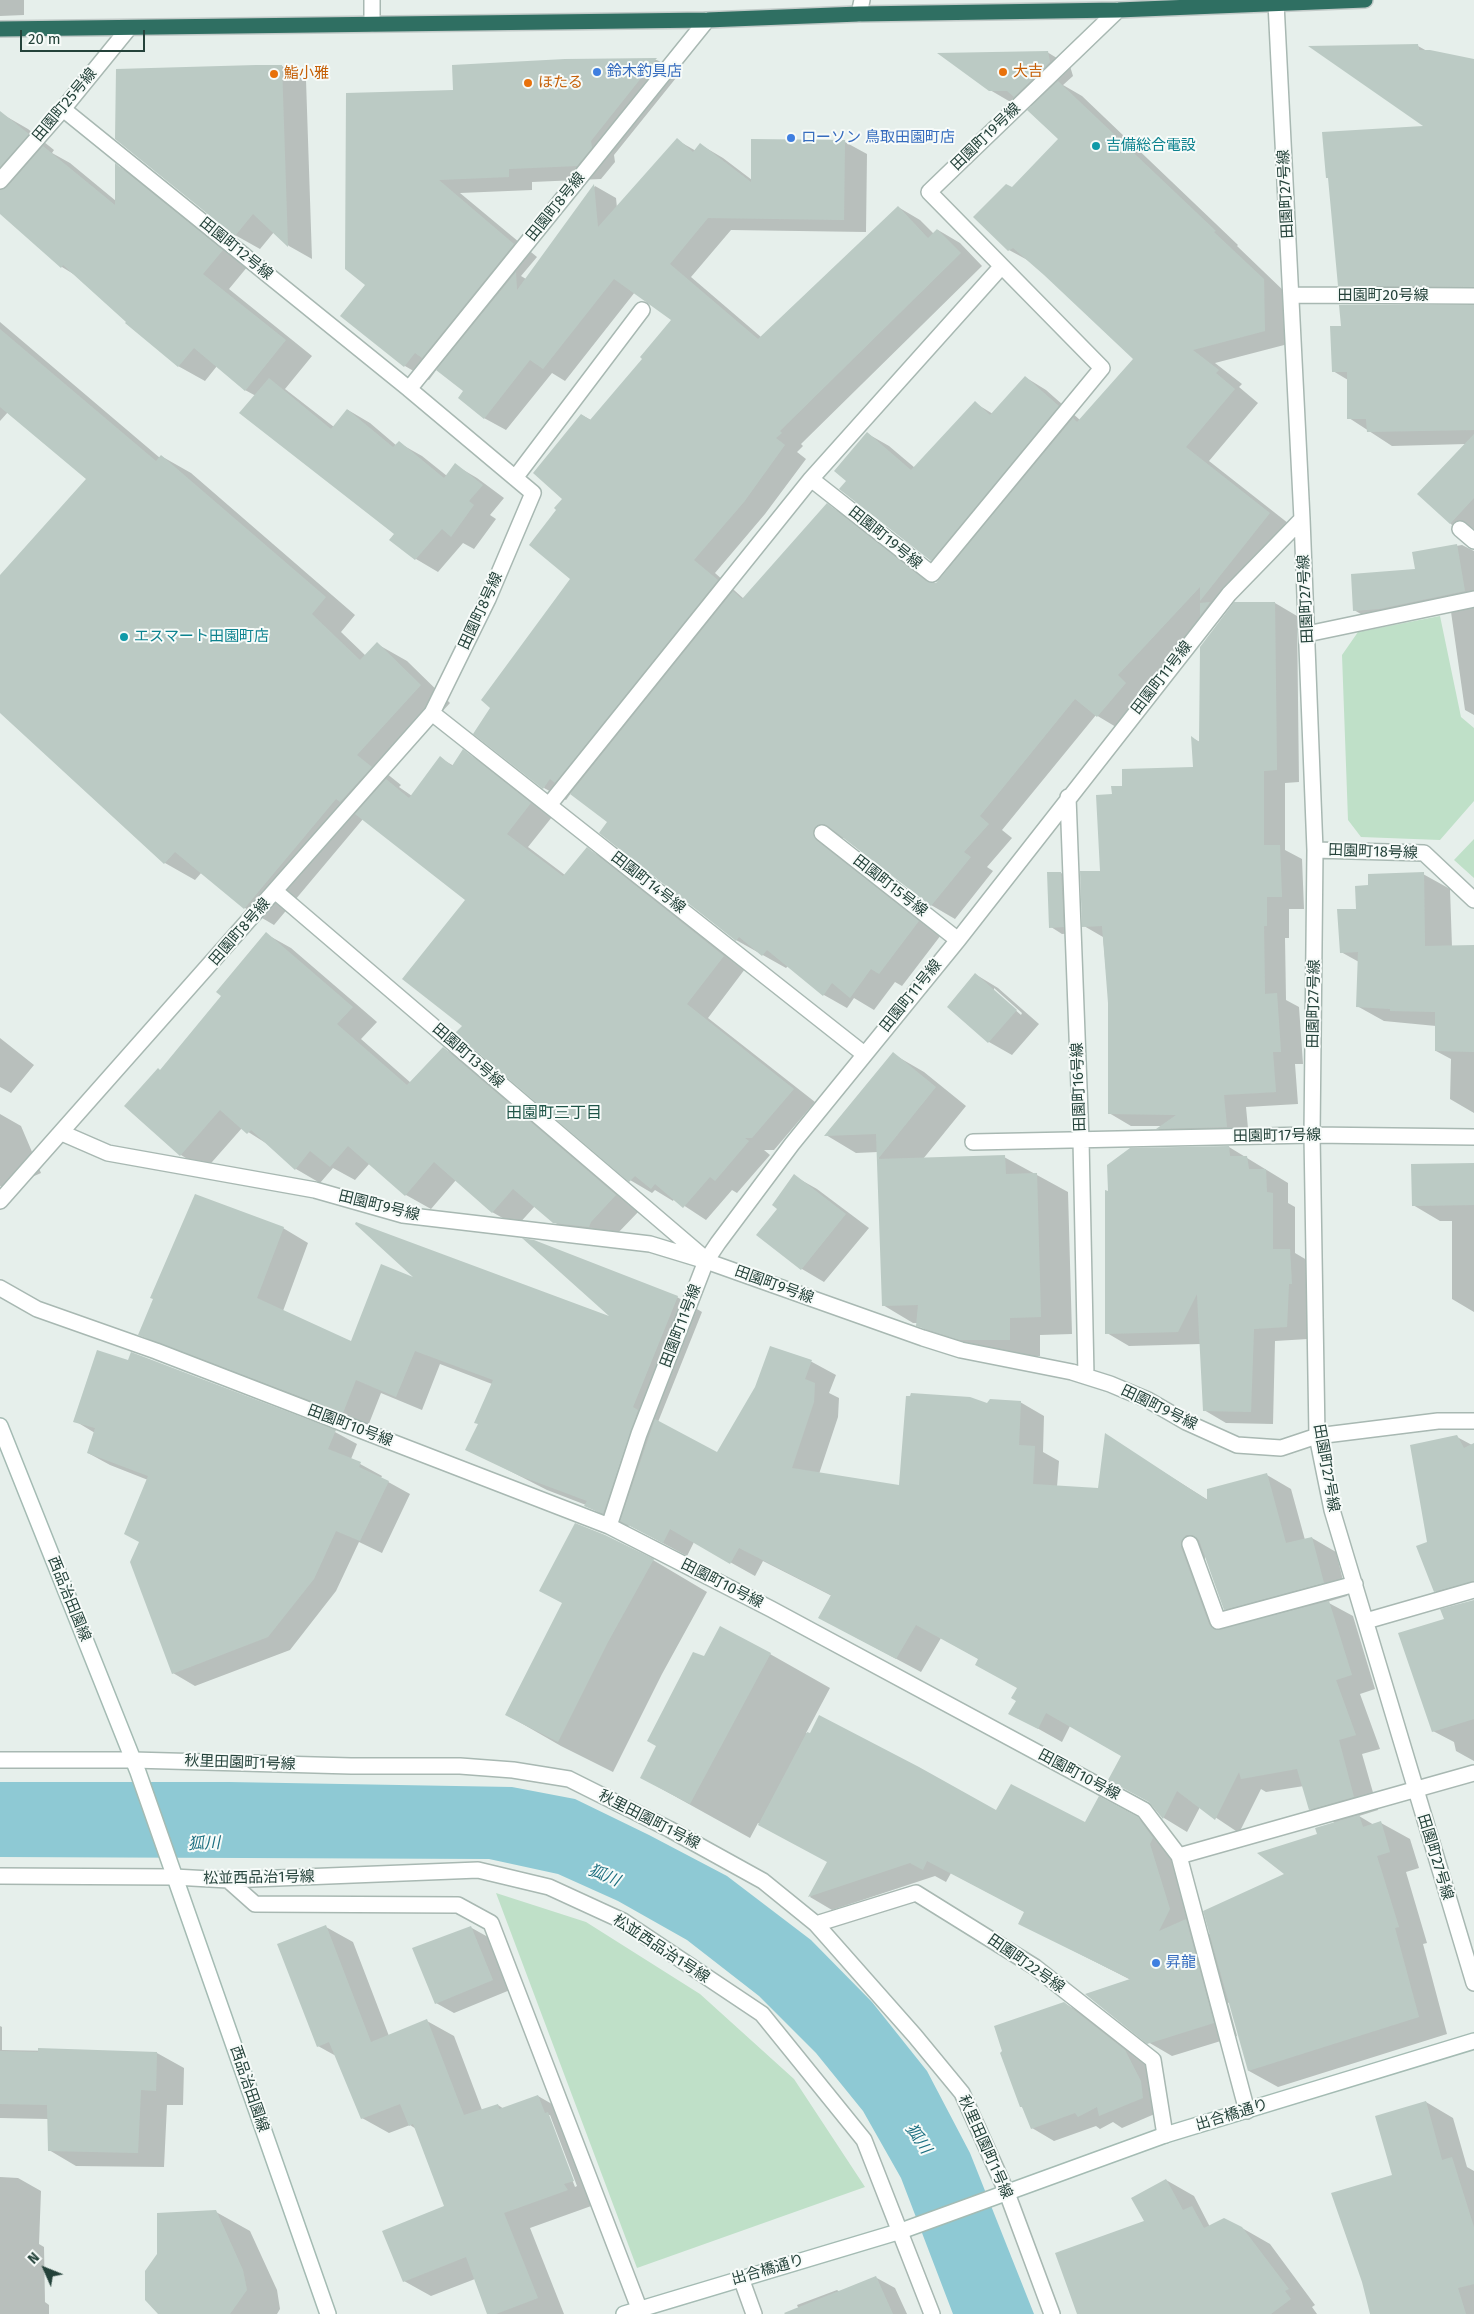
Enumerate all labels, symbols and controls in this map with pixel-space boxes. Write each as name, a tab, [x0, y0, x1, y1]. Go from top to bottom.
scale bar	[22, 20, 148, 52]
text: 20 m	[28, 30, 61, 48]
place label: 鈴木釣具店	[607, 63, 682, 81]
place label: 大吉	[1013, 63, 1043, 81]
street label: 田園町25号線	[29, 65, 101, 145]
place label: 鮨小雅	[284, 65, 329, 83]
marker: 鈴木釣具店	[591, 66, 603, 78]
marker: 大吉	[997, 66, 1009, 78]
marker: 鮨小雅	[268, 68, 280, 80]
place label: ほたる	[538, 74, 583, 92]
marker: ほたる	[522, 77, 534, 89]
street label: 田園町19号線	[948, 99, 1024, 175]
place label: ローソン 鳥取田園町店	[801, 129, 955, 147]
marker: ローソン 鳥取田園町店	[785, 132, 797, 144]
place label: 吉備総合電設	[1106, 137, 1196, 155]
marker: 吉備総合電設	[1090, 140, 1102, 152]
street label: 田園町27号線	[1275, 149, 1297, 239]
street label: 田園町8号線	[523, 169, 589, 245]
street label: 田園町12号線	[196, 214, 276, 284]
street label: 田園町20号線	[1338, 287, 1428, 305]
street label: 田園町19号線	[845, 503, 925, 573]
street label: 田園町27号線	[1295, 554, 1317, 644]
street label: 田園町8号線	[455, 569, 507, 653]
place label: エスマート田園町店	[134, 628, 269, 646]
marker: エスマート田園町店	[118, 631, 130, 643]
street label: 田園町11号線	[1128, 638, 1196, 718]
street label: 田園町18号線	[1328, 841, 1418, 863]
street label: 田園町14号線	[607, 848, 689, 918]
street label: 田園町15号線	[849, 852, 931, 920]
street label: 田園町8号線	[206, 895, 274, 969]
street label: 田園町11号線	[876, 956, 946, 1036]
street label: 田園町27号線	[1304, 959, 1324, 1049]
street label: 田園町13号線	[429, 1020, 507, 1092]
street label: 田園町16号線	[1068, 1042, 1090, 1132]
district label: 田園町三丁目	[506, 1104, 602, 1124]
street label: 田園町17号線	[1233, 1126, 1321, 1146]
street label: 田園町9号線	[337, 1187, 421, 1225]
street label: 田園町9号線	[732, 1262, 816, 1308]
street label: 田園町11号線	[657, 1282, 705, 1370]
street label: 田園町9号線	[1118, 1382, 1200, 1434]
street label: 田園町10号線	[305, 1401, 395, 1451]
street label: 田園町27号線	[1309, 1423, 1343, 1513]
street label: 西品治田園線	[44, 1554, 94, 1644]
street label: 田園町10号線	[678, 1556, 766, 1612]
street label: 田園町10号線	[1035, 1746, 1123, 1804]
street label: 秋里田園町1号線	[184, 1752, 296, 1774]
street label: 秋里田園町1号線	[595, 1787, 703, 1853]
street label: 田園町27号線	[1413, 1812, 1457, 1902]
water label: 狐川	[188, 1834, 220, 1854]
water label: 狐川	[586, 1861, 622, 1891]
street label: 松並西品治1号線	[203, 1868, 315, 1888]
street label: 松並西品治1号線	[609, 1911, 713, 1987]
street label: 田園町22号線	[984, 1931, 1068, 1997]
place label: 昇龍	[1166, 1954, 1196, 1972]
marker: 昇龍	[1150, 1957, 1162, 1969]
street label: 西品治田園線	[226, 2044, 272, 2134]
street label: 秋里田園町1号線	[954, 2092, 1016, 2202]
street label: 出合橋通り	[1194, 2095, 1270, 2135]
water label: 狐川	[901, 2120, 935, 2158]
north arrow	[20, 2244, 70, 2294]
text: N	[25, 2249, 43, 2267]
street label: 出合橋通り	[729, 2251, 807, 2289]

